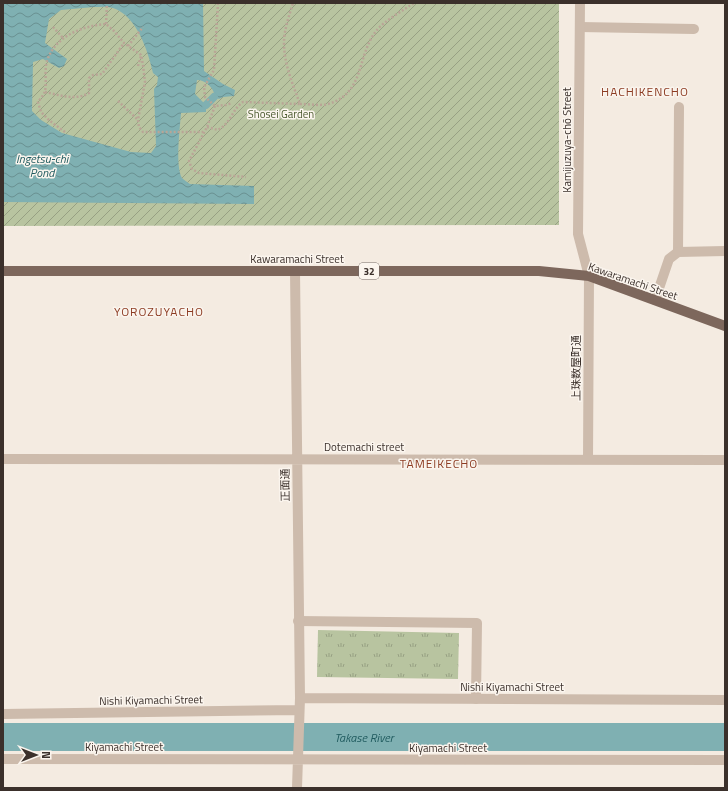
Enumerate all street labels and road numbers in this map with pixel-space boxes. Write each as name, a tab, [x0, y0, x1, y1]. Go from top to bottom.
street label: Kamijuzuya-chō Street	[559, 87, 575, 193]
street label: Kawaramachi Street	[250, 251, 344, 267]
street label: Kawaramachi Street	[586, 258, 680, 304]
road number: 32	[359, 263, 379, 279]
street label: 上珠数屋町通	[568, 335, 584, 401]
street label: Dotemachi street	[324, 439, 404, 455]
street label: 正面通	[277, 468, 293, 502]
street label: Nishi Kiyamachi Street	[460, 679, 564, 695]
street label: Nishi Kiyamachi Street	[99, 691, 203, 709]
street label: Kiyamachi Street	[85, 739, 163, 755]
street label: Kiyamachi Street	[409, 740, 487, 756]

